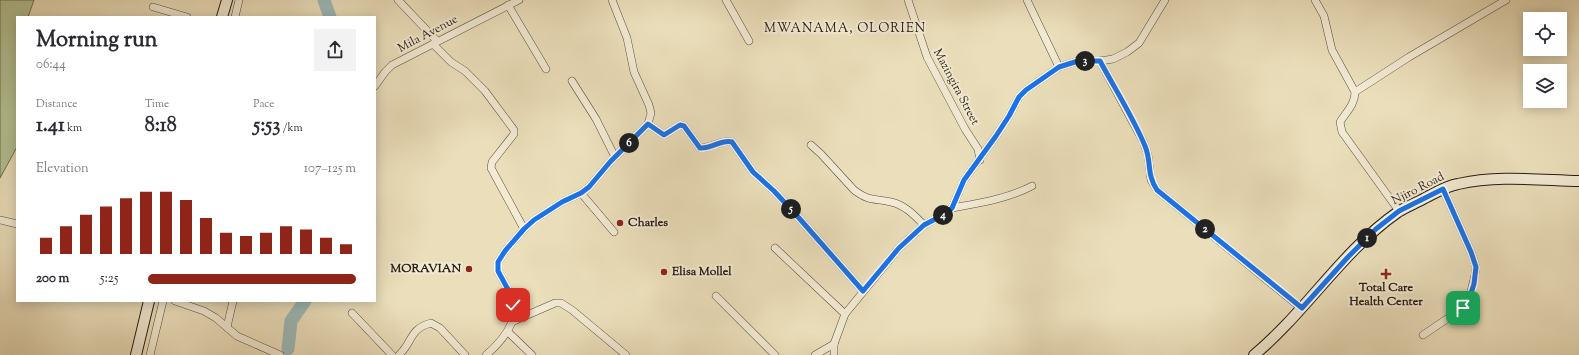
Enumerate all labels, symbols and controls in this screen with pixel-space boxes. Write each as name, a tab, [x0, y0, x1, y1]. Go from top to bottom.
street label: Mila Avenue	[395, 10, 462, 57]
map controls	[1523, 12, 1567, 108]
button: locate	[1523, 12, 1567, 56]
district label: MWANAMA, OLORIEN	[764, 20, 926, 38]
text: Morning run	[36, 25, 158, 57]
button: share	[314, 29, 356, 71]
street label: Mazingira Street	[928, 46, 984, 128]
pin: 3	[1075, 51, 1095, 71]
text: 3	[1083, 53, 1087, 69]
text: 06:44	[36, 56, 66, 74]
button: layers	[1523, 64, 1567, 108]
text: Distance	[36, 96, 77, 112]
text: Time	[145, 96, 169, 112]
text: Pace	[253, 96, 274, 112]
text: 1.41	[36, 112, 65, 141]
text: 8:18	[145, 112, 177, 141]
text: 5:53	[253, 112, 280, 141]
text: km	[65, 120, 82, 136]
text: /km	[280, 120, 303, 136]
pin: 6	[619, 133, 639, 153]
text: 6	[626, 135, 632, 151]
text: Elevation	[36, 160, 89, 178]
text: 107–125 m	[304, 160, 356, 178]
street label: Njiro Road	[1389, 168, 1448, 210]
pin: 5	[781, 199, 801, 219]
text: 5	[789, 201, 793, 217]
pin: 4	[933, 205, 953, 225]
text: 4	[940, 207, 946, 223]
place label: Charles	[628, 214, 668, 232]
marker: Charles	[615, 218, 625, 228]
pin: 2	[1195, 219, 1215, 239]
text: 2	[1202, 221, 1208, 237]
pin: 1	[1357, 228, 1377, 248]
text: 1	[1365, 230, 1369, 246]
place label: MORAVIAN	[389, 260, 461, 278]
place label: Elisa Mollel	[671, 263, 732, 281]
marker: MORAVIAN	[464, 264, 474, 274]
marker: Elisa Mollel	[659, 267, 669, 277]
marker: Total Care Health Center	[1380, 268, 1392, 280]
text: 200 m	[36, 270, 69, 288]
text: 5:25	[100, 270, 118, 288]
place label: Total Care Health Center	[1348, 279, 1423, 311]
pin	[496, 288, 530, 322]
pin	[1446, 291, 1480, 325]
icon: check	[502, 294, 524, 316]
icon: arrive	[1452, 297, 1474, 319]

